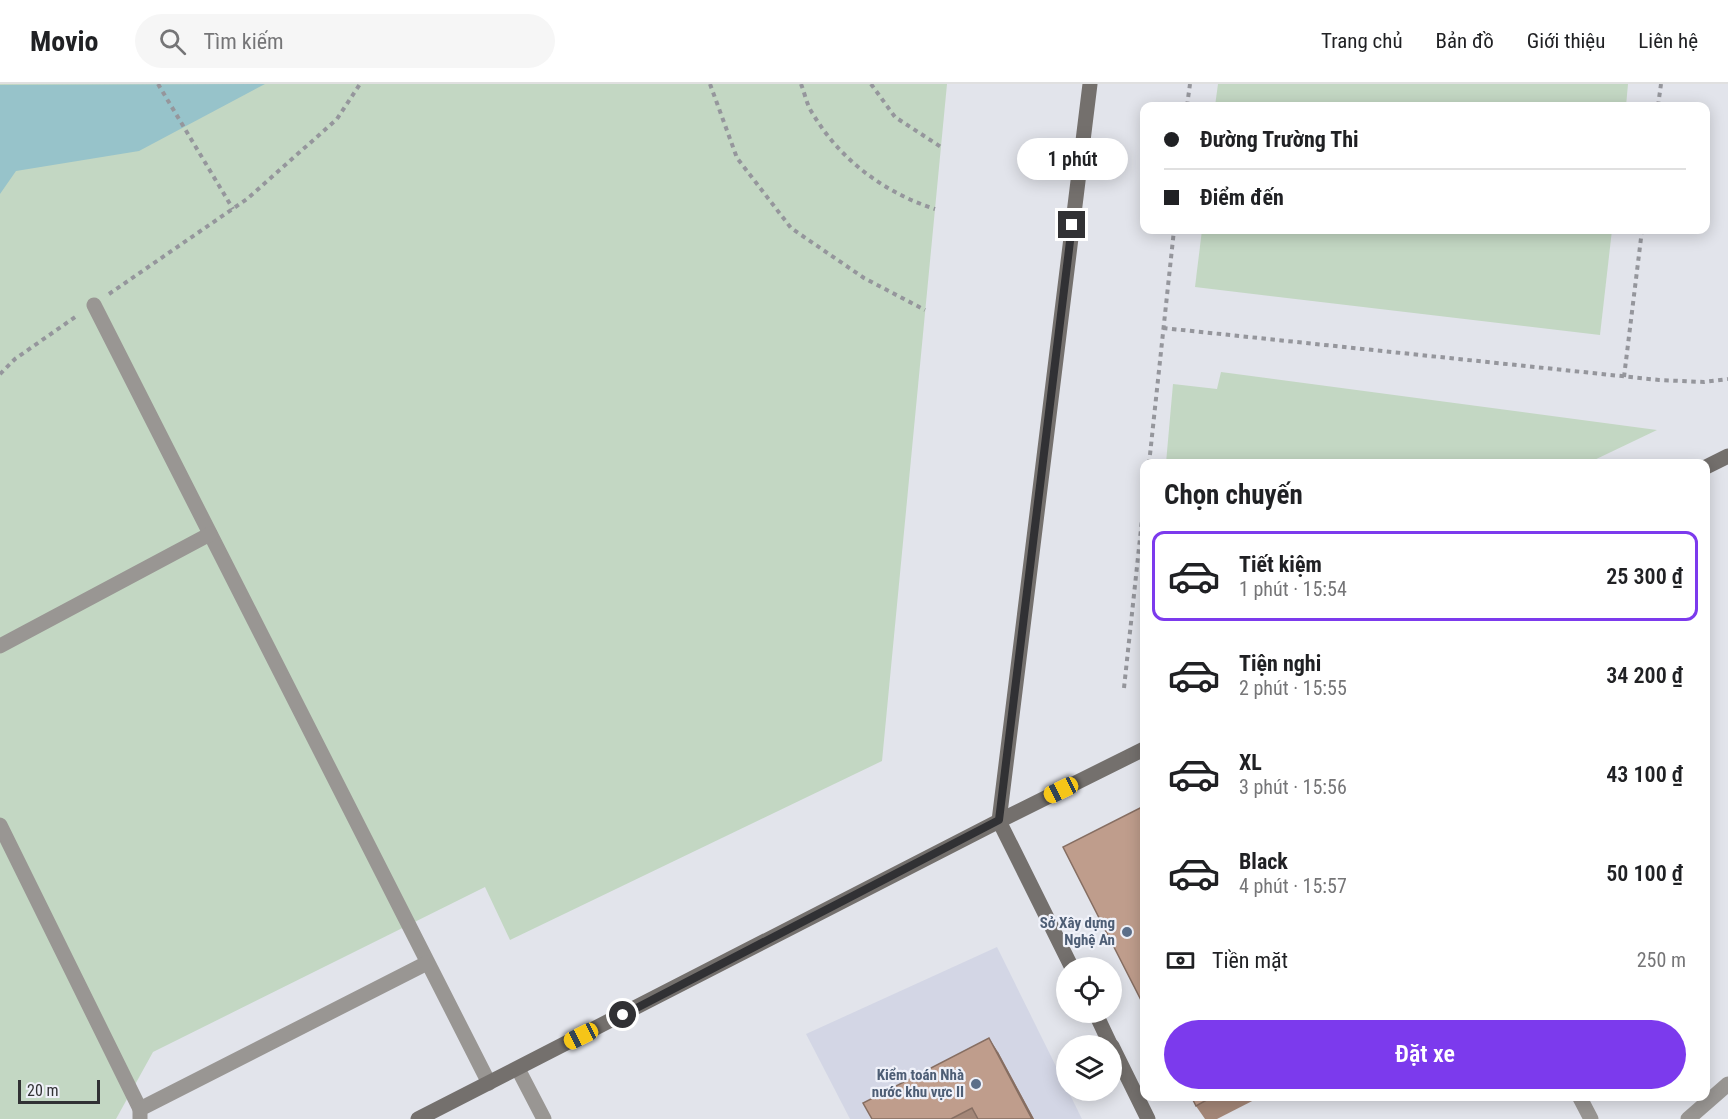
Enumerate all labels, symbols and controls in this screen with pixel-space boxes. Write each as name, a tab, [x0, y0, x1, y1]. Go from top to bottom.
search box	[135, 14, 555, 68]
text: Movio	[30, 25, 99, 58]
icon: search	[156, 25, 189, 58]
text: Tìm kiếm	[204, 29, 284, 54]
text: Trang chủ	[1321, 29, 1403, 53]
text: Bản đồ	[1436, 29, 1494, 53]
text: Giới thiệu	[1527, 29, 1605, 53]
text: Liên hệ	[1638, 29, 1698, 53]
text: Đường Trường Thi	[1200, 127, 1359, 152]
callout: 1 phút	[1016, 138, 1128, 180]
text: 1 phút	[1047, 147, 1098, 171]
text: Điểm đến	[1200, 185, 1284, 210]
route end	[1058, 211, 1085, 238]
text: Chọn chuyến	[1164, 479, 1303, 511]
icon: car	[1167, 549, 1221, 603]
text: Tiết kiệm	[1239, 552, 1322, 577]
text: 25 300 ₫	[1606, 564, 1683, 589]
text: 1 phút · 15:54	[1239, 577, 1347, 601]
icon: car	[1167, 648, 1221, 702]
text: Tiện nghi	[1239, 651, 1321, 676]
text: 34 200 ₫	[1606, 663, 1683, 688]
text: 2 phút · 15:55	[1239, 676, 1347, 700]
icon: car	[1167, 747, 1221, 801]
text: XL	[1239, 750, 1262, 775]
text: 43 100 ₫	[1606, 762, 1683, 787]
car	[1041, 774, 1081, 806]
text: 3 phút · 15:56	[1239, 775, 1347, 799]
icon: car	[1167, 846, 1221, 900]
text: Black	[1239, 849, 1288, 874]
text: 50 100 ₫	[1606, 861, 1683, 886]
text: 4 phút · 15:57	[1239, 874, 1347, 898]
place label: Sở Xây dựng Nghệ An	[1040, 914, 1115, 949]
marker: Sở Xây dựng Nghệ An	[1120, 925, 1134, 939]
icon: cash	[1164, 944, 1197, 977]
text: Tiền mặt	[1212, 948, 1288, 973]
text: 250 m	[1637, 948, 1686, 972]
map controls	[1056, 957, 1122, 1101]
button: locate	[1056, 957, 1122, 1023]
route start	[609, 1001, 636, 1028]
car	[561, 1020, 601, 1052]
button: Đặt xe	[1164, 1020, 1686, 1089]
button: layers	[1056, 1035, 1122, 1101]
place label: Kiểm toán Nhà nước khu vực II	[872, 1066, 964, 1101]
scale bar	[18, 1077, 100, 1104]
marker: Kiểm toán Nhà nước khu vực II	[969, 1077, 983, 1091]
text: 20 m	[27, 1081, 59, 1100]

